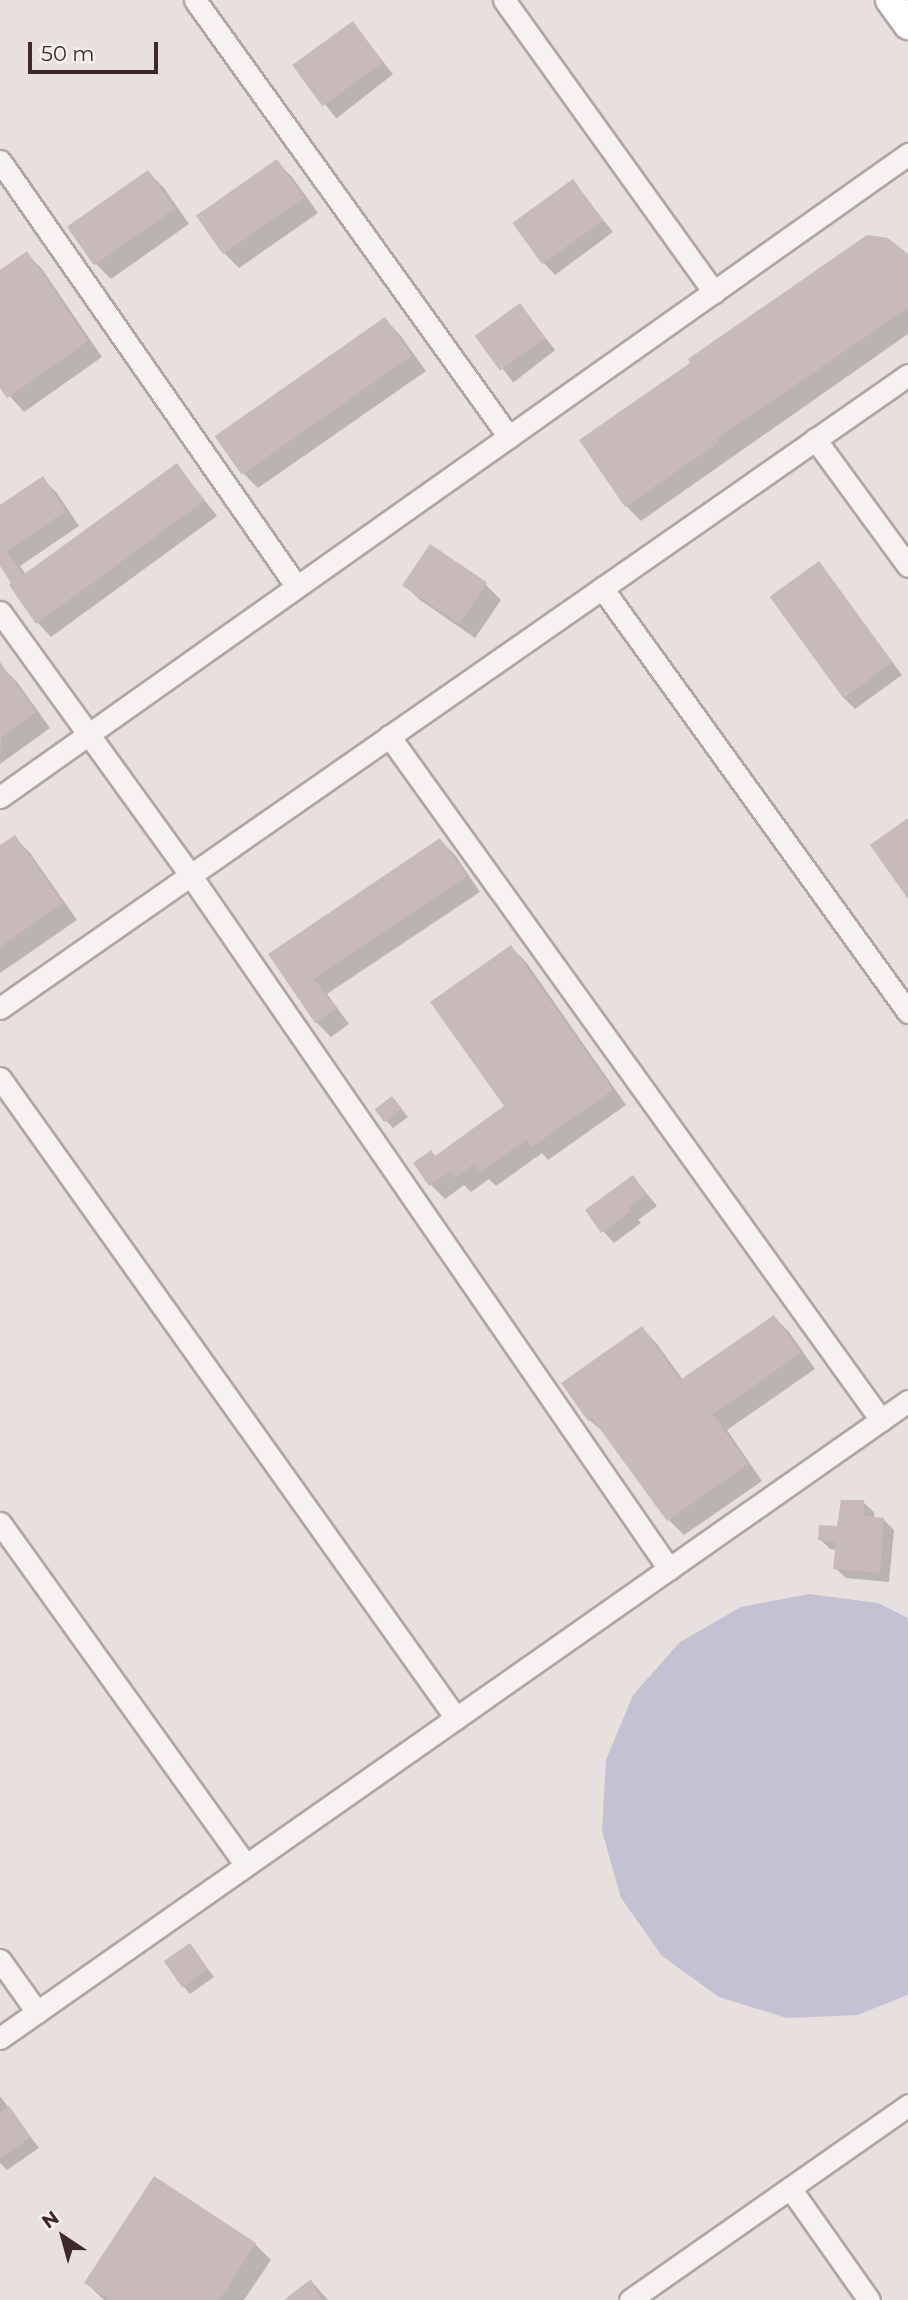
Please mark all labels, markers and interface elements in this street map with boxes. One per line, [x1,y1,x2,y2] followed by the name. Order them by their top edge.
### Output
[32,28,161,72] scale bar
[41,41,95,66] text: 50 m
[28,2202,98,2272] north arrow
[37,2206,63,2233] text: N

